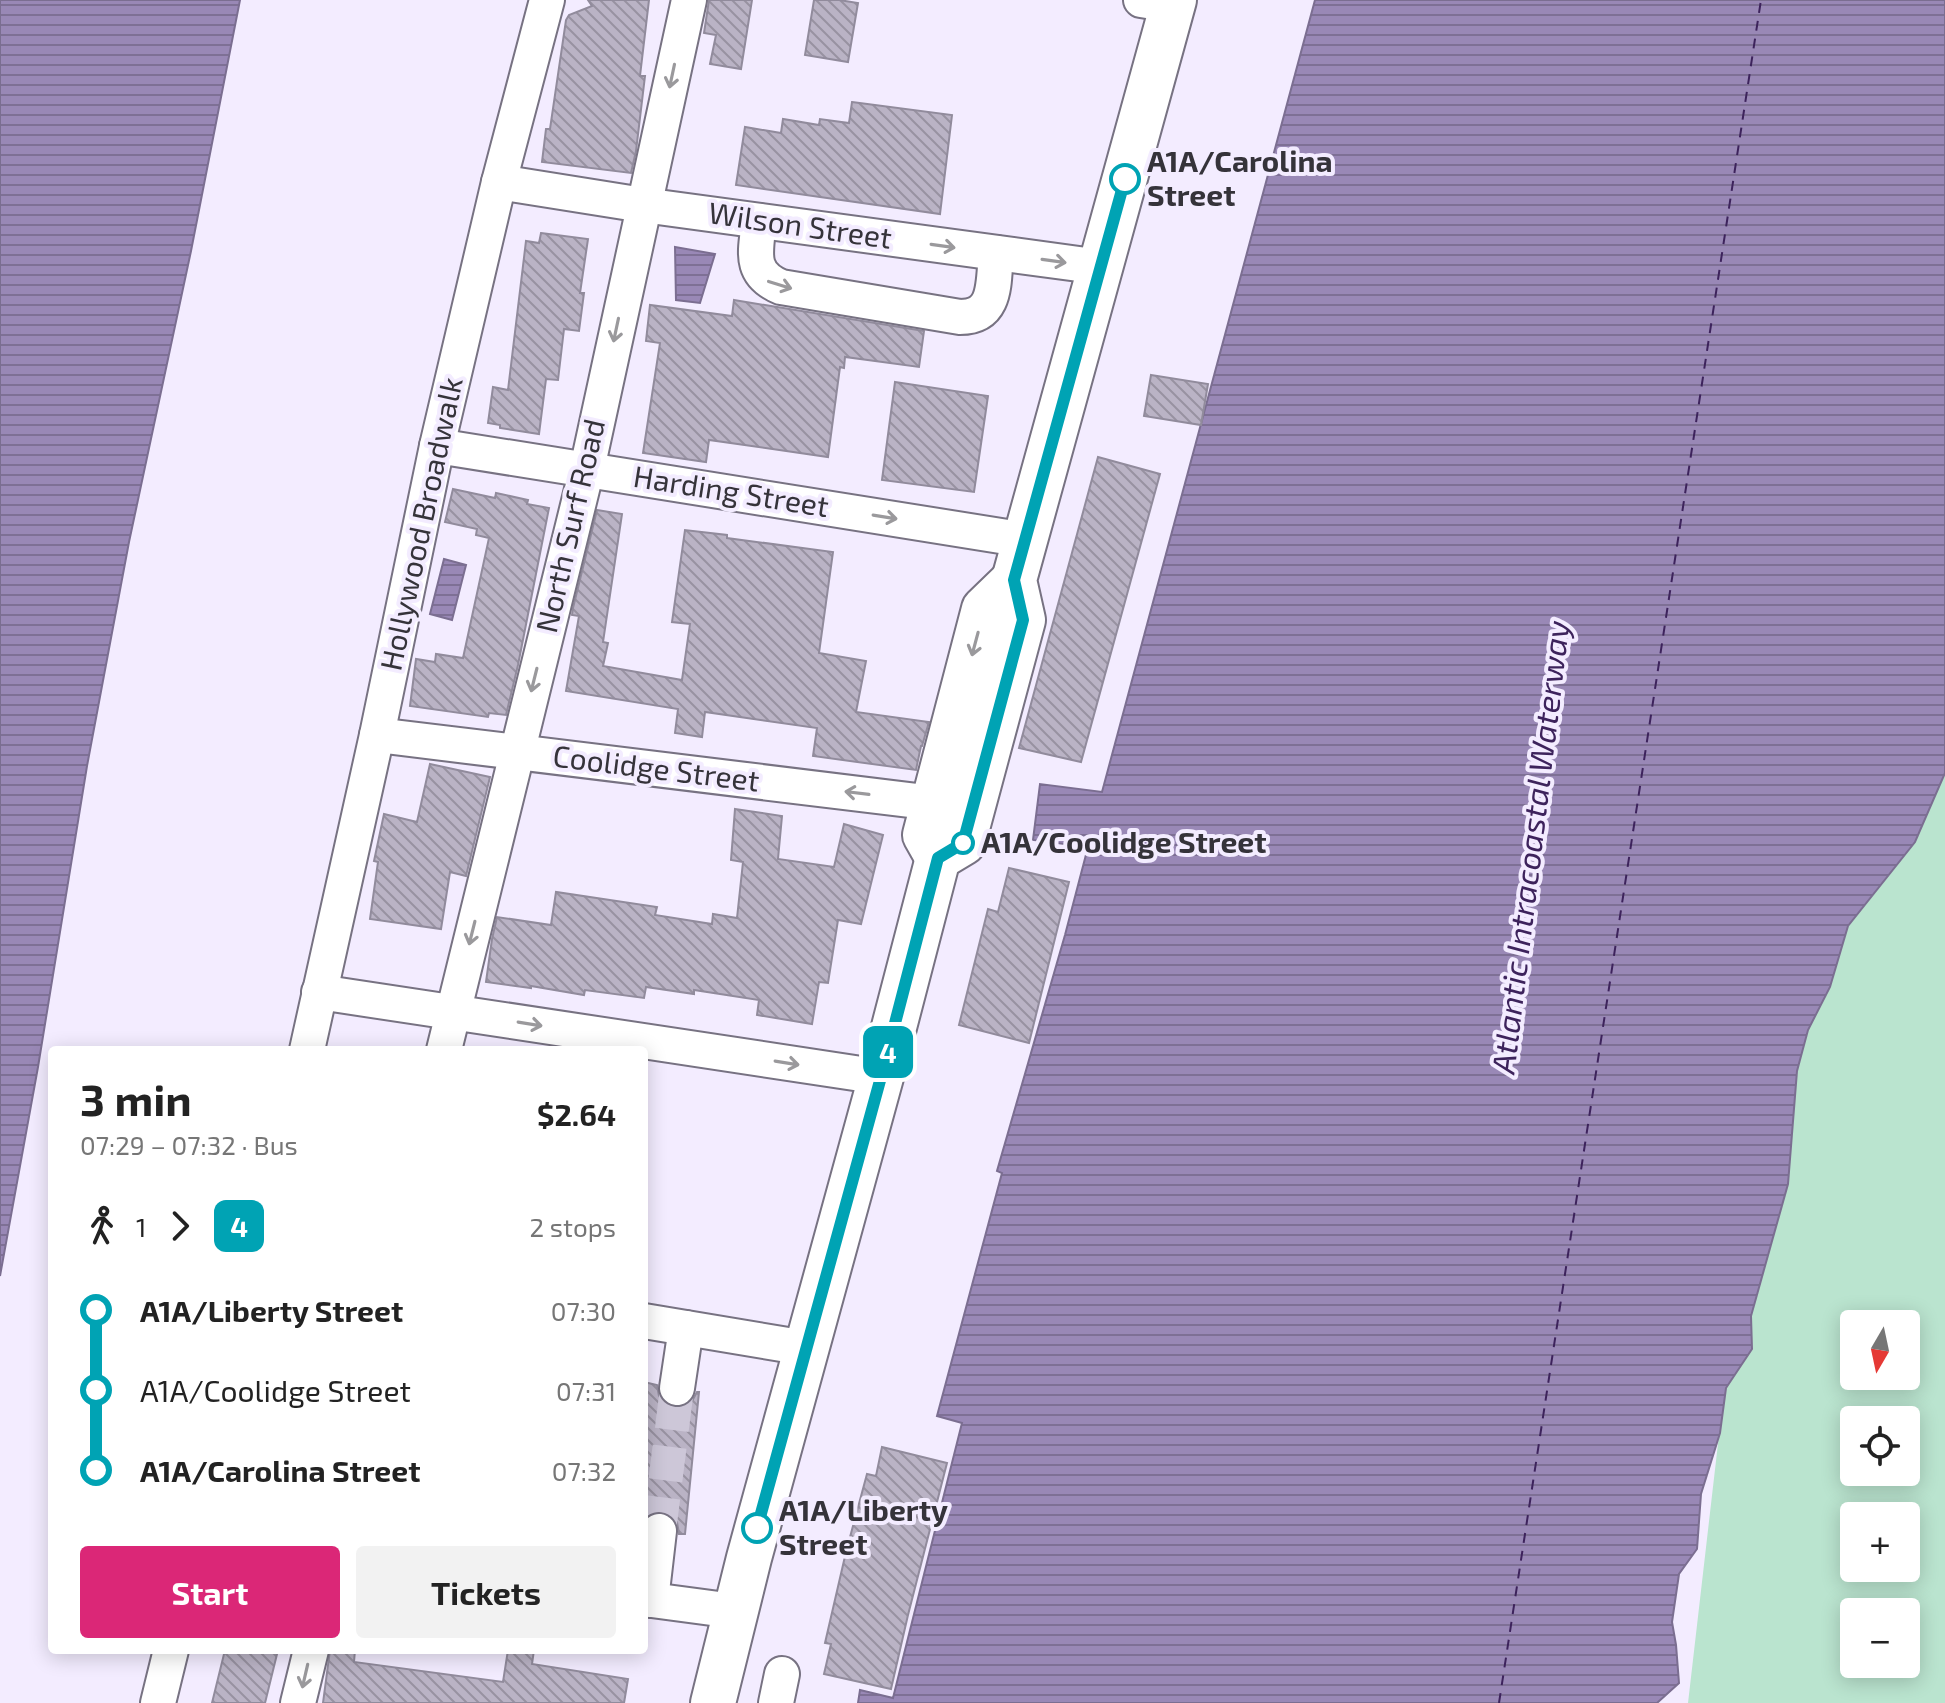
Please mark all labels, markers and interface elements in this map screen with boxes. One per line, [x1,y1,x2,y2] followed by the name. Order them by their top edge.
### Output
[664,63,679,88] one-way arrow
[1147,142,1333,212] place label: A1A/Carolina Street
[1110,164,1140,194] marker: A1A/Carolina Street
[706,193,894,255] street label: Wilson Street
[929,238,956,253] one-way arrow
[1041,253,1067,268] one-way arrow
[767,278,793,293] one-way arrow
[608,317,623,342] one-way arrow
[371,374,469,674] street label: Hollywood Broadwalk
[527,415,611,636] street label: North Surf Road
[631,457,831,523] street label: Harding Street
[871,510,897,525] one-way arrow
[1482,618,1577,1077] water label: Atlantic Intracoastal Waterway
[967,631,982,657] one-way arrow
[526,667,541,693] one-way arrow
[551,737,761,798] street label: Coolidge Street
[844,786,871,801] one-way arrow
[981,823,1267,859] place label: A1A/Coolidge Street
[952,832,974,854] marker: A1A/Coolidge Street
[464,919,479,945] one-way arrow
[516,1017,542,1032] one-way arrow
[862,1026,914,1078] line badge: 4
[879,1035,897,1069] text: 4
[773,1056,799,1071] one-way arrow
[80,1072,192,1125] text: 3 min
[537,1096,616,1132] text: $2.64
[80,1129,298,1160] text: 07:29 – 07:32 · Bus
[80,1204,124,1248] icon: walk
[158,1204,202,1248] icon: forward
[230,1209,248,1243] text: 4
[136,1211,146,1242] text: 1
[529,1211,616,1242] text: 2 stops
[140,1292,403,1328] text: A1A/Liberty Street
[551,1295,616,1326] text: 07:30
[1840,1310,1920,1390] north arrow
[1840,1310,1920,1678] map controls
[140,1372,411,1408] text: A1A/Coolidge Street
[556,1375,616,1406] text: 07:31
[1840,1406,1920,1486] button: locate
[140,1452,421,1488] text: A1A/Carolina Street
[552,1455,616,1486] text: 07:32
[779,1491,948,1561] place label: A1A/Liberty Street
[1840,1502,1920,1582] button: +
[742,1513,772,1543] marker: A1A/Liberty Street
[80,1546,340,1638] button: Start
[356,1546,616,1638] button: Tickets
[1840,1598,1920,1678] button: −
[296,1663,311,1689] one-way arrow

